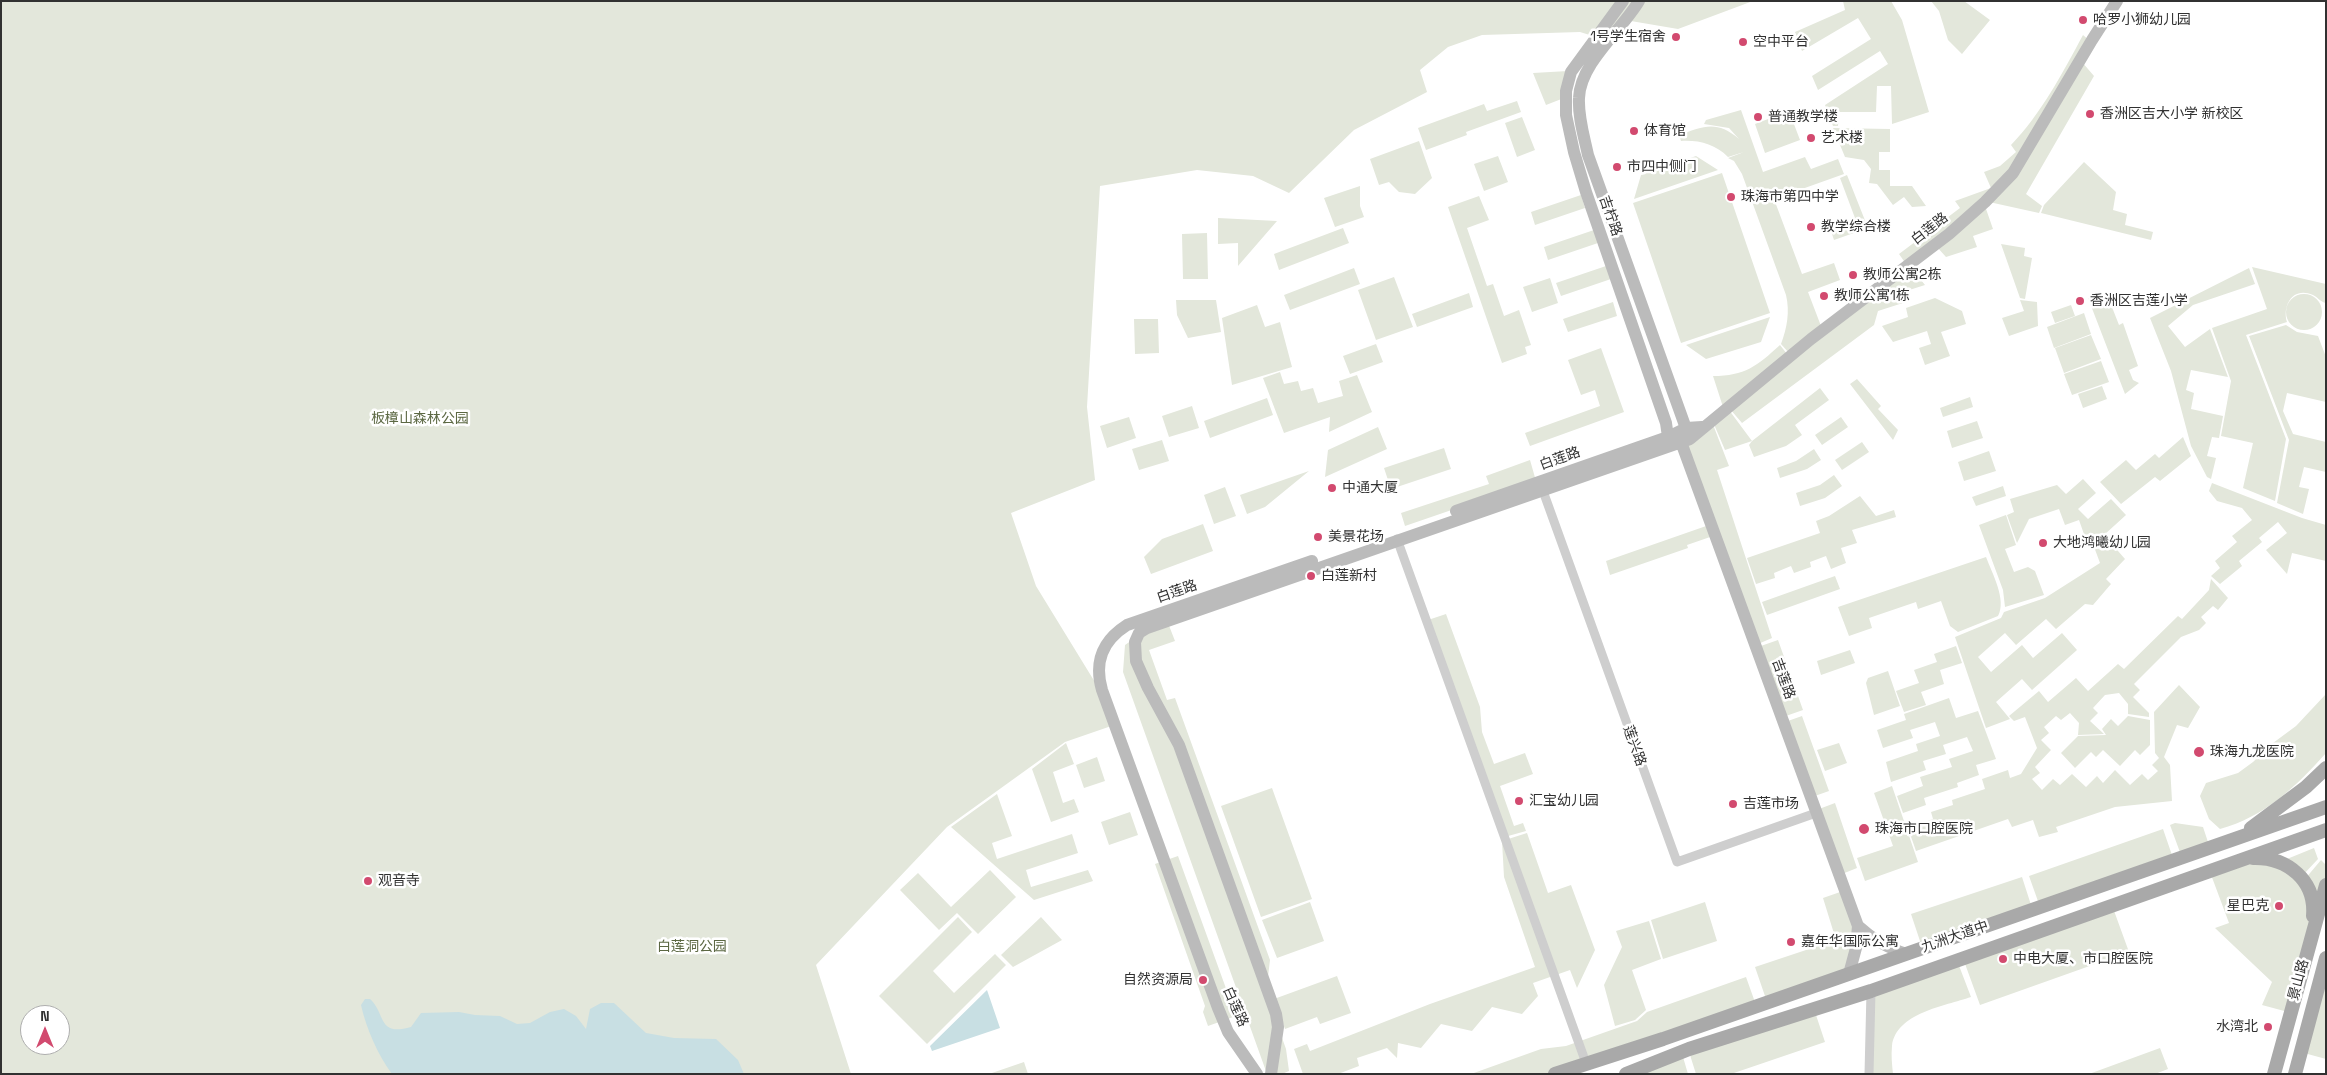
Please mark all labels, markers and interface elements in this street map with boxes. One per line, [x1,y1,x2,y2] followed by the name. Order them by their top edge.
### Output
[2093,12,2191,28] place label: 哈罗小狮幼儿园
[2077,14,2089,26] marker: 哈罗小狮幼儿园
[1590,29,1666,45] place label: 1号学生宿舍
[1670,31,1682,43] marker: 1号学生宿舍
[1753,34,1809,50] place label: 空中平台
[1737,36,1749,48] marker: 空中平台
[2100,106,2244,122] place label: 香洲区吉大小学 新校区
[2084,108,2096,120] marker: 香洲区吉大小学 新校区
[1768,109,1838,125] place label: 普通教学楼
[1752,111,1764,123] marker: 普通教学楼
[1644,123,1686,139] place label: 体育馆
[1628,125,1640,137] marker: 体育馆
[1821,130,1863,146] place label: 艺术楼
[1805,132,1817,144] marker: 艺术楼
[1627,159,1697,175] place label: 市四中侧门
[1611,161,1623,173] marker: 市四中侧门
[1741,189,1839,205] place label: 珠海市第四中学
[1725,191,1737,203] marker: 珠海市第四中学
[1595,193,1625,239] street label: 吉柠路
[1908,209,1952,249] street label: 白莲路
[1821,219,1891,235] place label: 教学综合楼
[1805,221,1817,233] marker: 教学综合楼
[1863,267,1941,283] place label: 教师公寓2栋
[1847,269,1859,281] marker: 教师公寓2栋
[1834,288,1910,304] place label: 教师公寓1栋
[1818,290,1830,302] marker: 教师公寓1栋
[2090,293,2188,309] place label: 香洲区吉莲小学
[2074,295,2086,307] marker: 香洲区吉莲小学
[371,411,469,427] park label: 板樟山森林公园
[1537,444,1583,474] street label: 白莲路
[1342,480,1398,496] place label: 中通大厦
[1326,482,1338,494] marker: 中通大厦
[1328,529,1384,545] place label: 美景花场
[1312,531,1324,543] marker: 美景花场
[2053,535,2151,551] place label: 大地鸿曦幼儿园
[2037,537,2049,549] marker: 大地鸿曦幼儿园
[1321,568,1377,584] place label: 白莲新村
[1305,570,1317,582] marker: 白莲新村
[1154,577,1200,607] street label: 白莲路
[1768,656,1798,702] street label: 吉莲路
[1619,723,1649,769] street label: 莲兴路
[2210,744,2294,760] place label: 珠海九龙医院
[2192,745,2206,759] marker: 珠海九龙医院
[1529,793,1599,809] place label: 汇宝幼儿园
[1513,795,1525,807] marker: 汇宝幼儿园
[1743,796,1799,812] place label: 吉莲市场
[1727,798,1739,810] marker: 吉莲市场
[1875,821,1973,837] place label: 珠海市口腔医院
[1857,822,1871,836] marker: 珠海市口腔医院
[378,873,420,889] place label: 观音寺
[362,875,374,887] marker: 观音寺
[2227,898,2269,914] place label: 星巴克
[2273,900,2285,912] marker: 星巴克
[1919,918,1991,956] street label: 九洲大道中
[1801,934,1899,950] place label: 嘉年华国际公寓
[1785,936,1797,948] marker: 嘉年华国际公寓
[657,939,727,955] park label: 白莲洞公园
[2013,951,2153,967] place label: 中电大厦、市口腔医院
[1997,953,2009,965] marker: 中电大厦、市口腔医院
[2285,958,2313,1002] street label: 景山路
[1123,972,1193,988] place label: 自然资源局
[1197,974,1209,986] marker: 自然资源局
[1219,984,1251,1030] street label: 白莲路
[20,1005,70,1055] north arrow
[40,1007,50,1025] text: N
[2216,1019,2258,1035] place label: 水湾北
[2262,1021,2274,1033] marker: 水湾北

